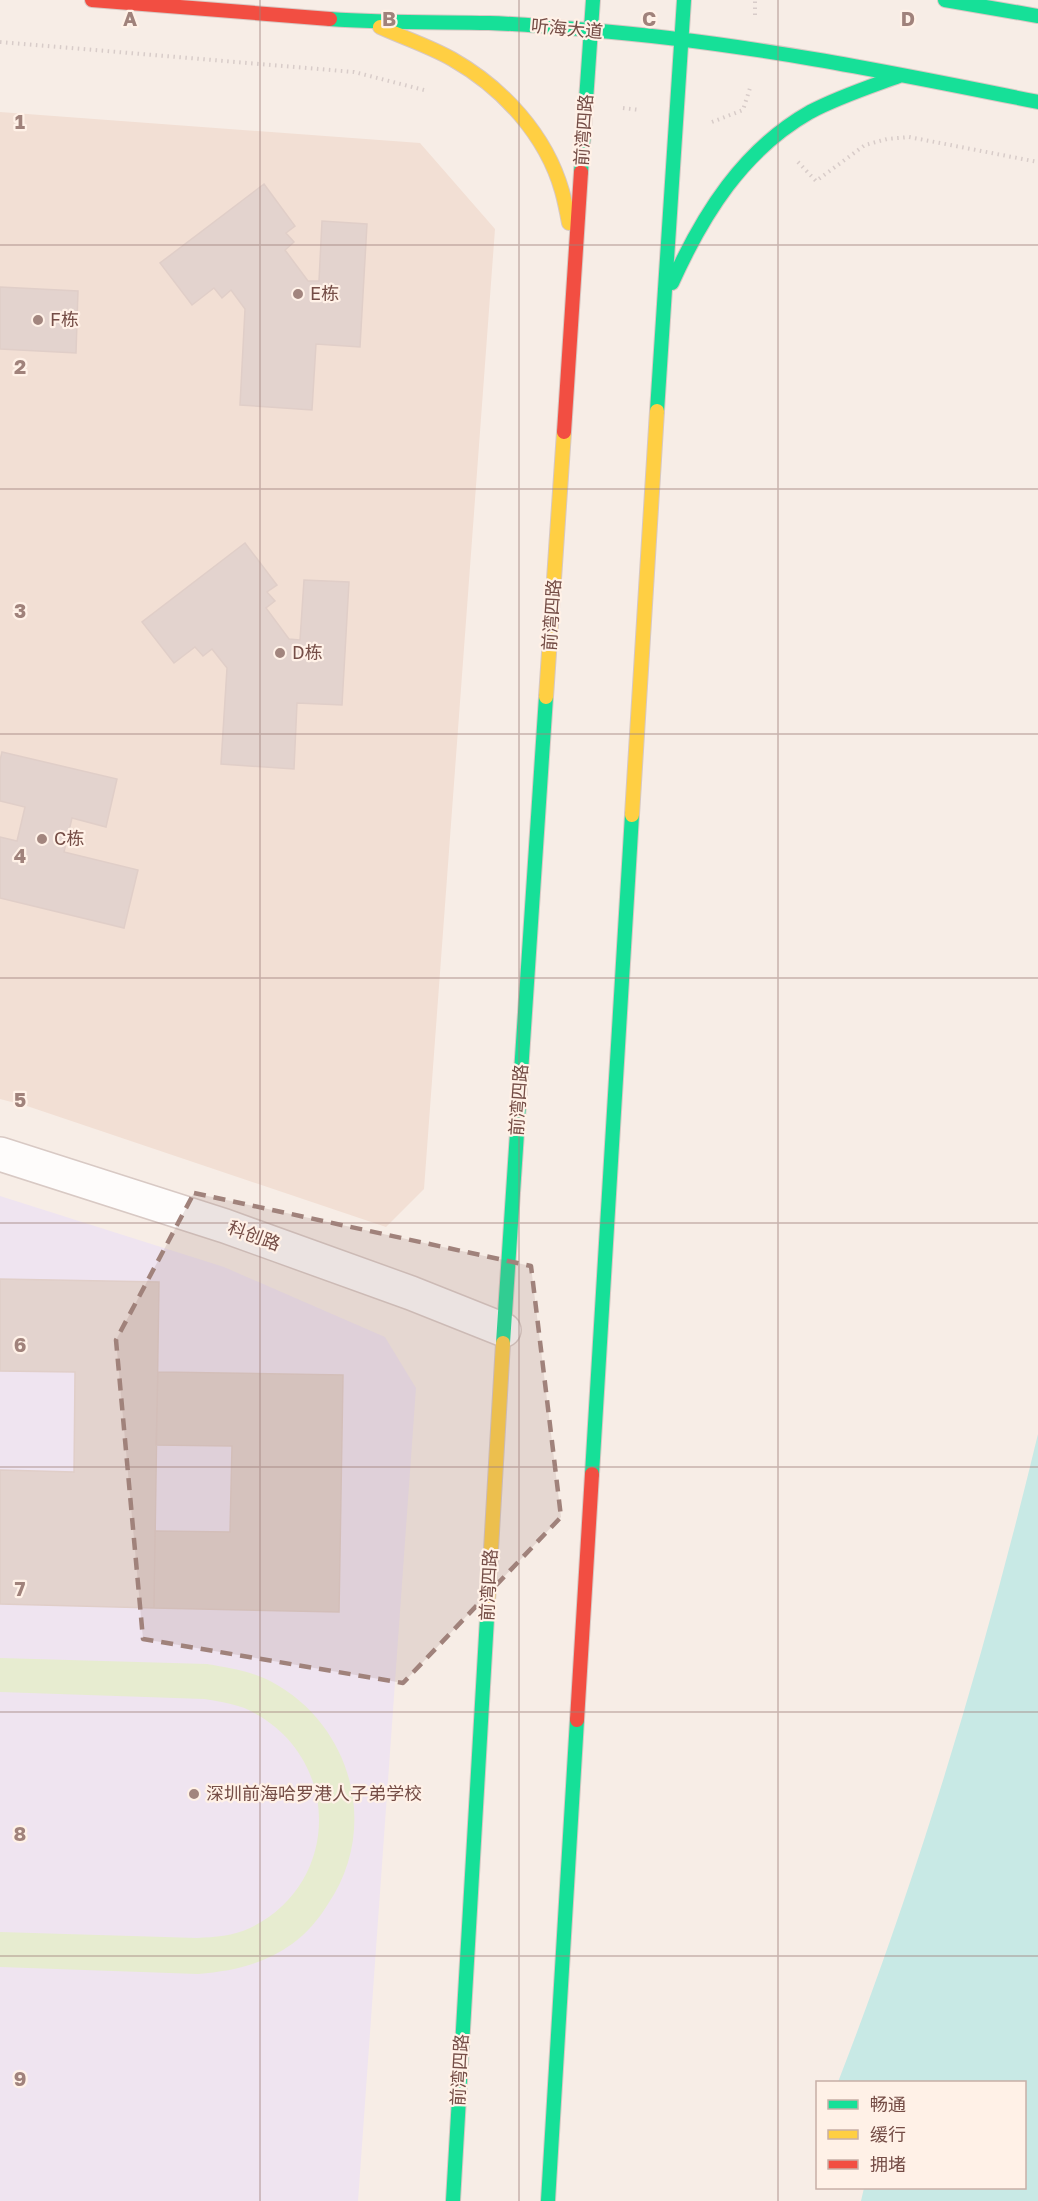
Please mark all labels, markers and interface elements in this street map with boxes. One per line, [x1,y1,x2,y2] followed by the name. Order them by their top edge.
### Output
[123,6,137,30] text: A
[382,6,396,30] text: B
[642,6,656,30] text: C
[901,6,915,30] text: D
[530,14,604,42] street label: 听海大道
[570,93,596,167] street label: 前湾四路
[15,109,25,133] text: 1
[310,282,339,304] place label: E栋
[291,287,305,301] marker: E栋
[50,308,79,330] place label: F栋
[31,313,45,327] marker: F栋
[14,354,26,378] text: 2
[538,578,564,652] street label: 前湾四路
[14,598,26,622] text: 3
[292,641,323,663] place label: D栋
[273,646,287,660] marker: D栋
[54,827,84,849] place label: C栋
[35,832,49,846] marker: C栋
[14,843,26,867] text: 4
[505,1063,531,1137] street label: 前湾四路
[14,1087,26,1111] text: 5
[225,1215,283,1255] street label: 科创路
[14,1332,26,1356] text: 6
[475,1548,501,1621] street label: 前湾四路
[15,1576,26,1600] text: 7
[206,1782,422,1804] place label: 深圳前海哈罗港人子弟学校
[187,1787,201,1801] marker: 深圳前海哈罗港人子弟学校
[14,1821,26,1845] text: 8
[446,2033,472,2106] street label: 前湾四路
[14,2066,26,2090] text: 9
[816,2081,1026,2189] legend
[870,2093,906,2115] text: 畅通
[870,2123,906,2145] text: 缓行
[870,2153,906,2175] text: 拥堵

